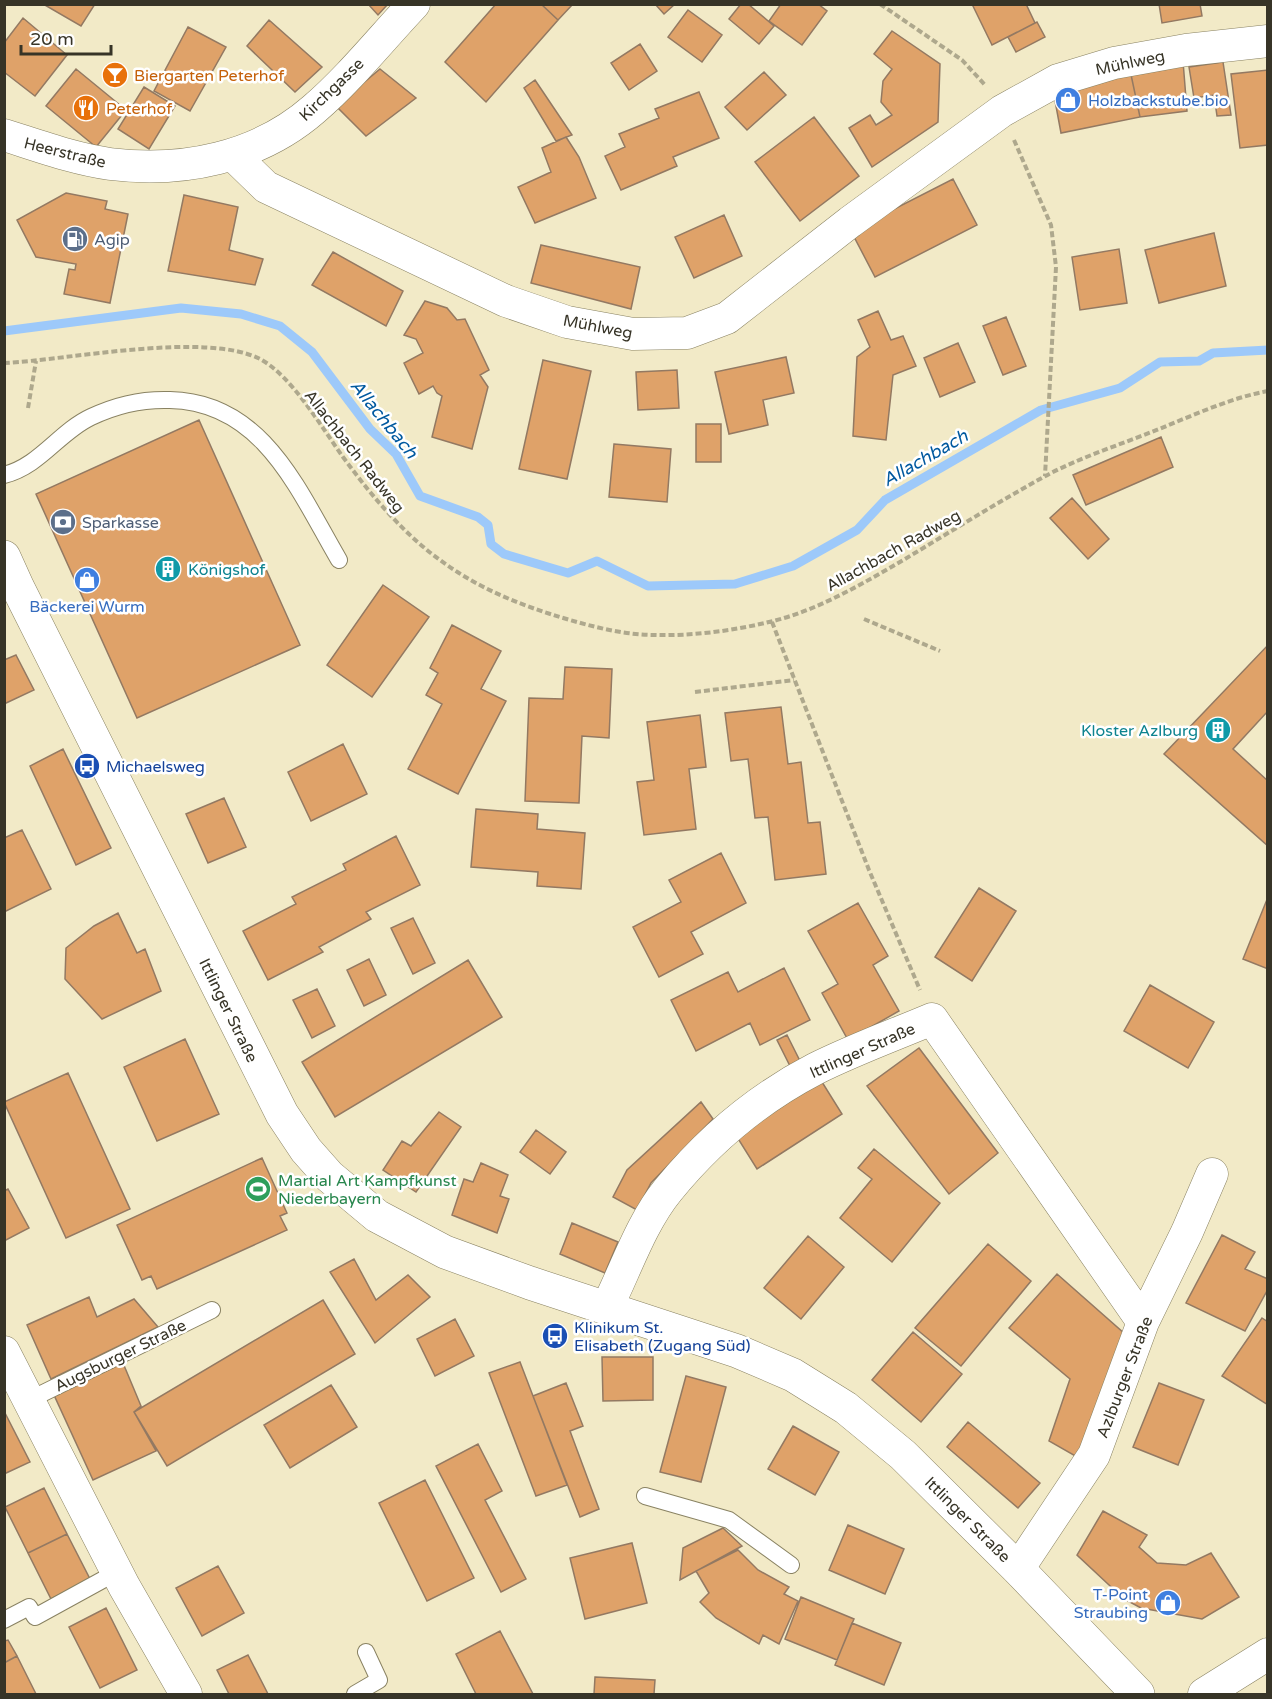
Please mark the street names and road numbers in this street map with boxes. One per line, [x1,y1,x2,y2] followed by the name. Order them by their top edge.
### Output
[1094,46,1167,80] street label: Mühlweg
[295,54,368,126] street label: Kirchgasse
[22,133,108,173] street label: Heerstraße
[561,310,634,344] street label: Mühlweg
[300,386,409,517] street label: Allachbach Radweg
[823,506,964,596] street label: Allachbach Radweg
[194,955,262,1066] street label: Ittlinger Straße
[807,1019,918,1083] street label: Ittlinger Straße
[1093,1314,1157,1441] street label: Azlburger Straße
[51,1315,190,1396] street label: Augsburger Straße
[920,1473,1014,1567] street label: Ittlinger Straße

